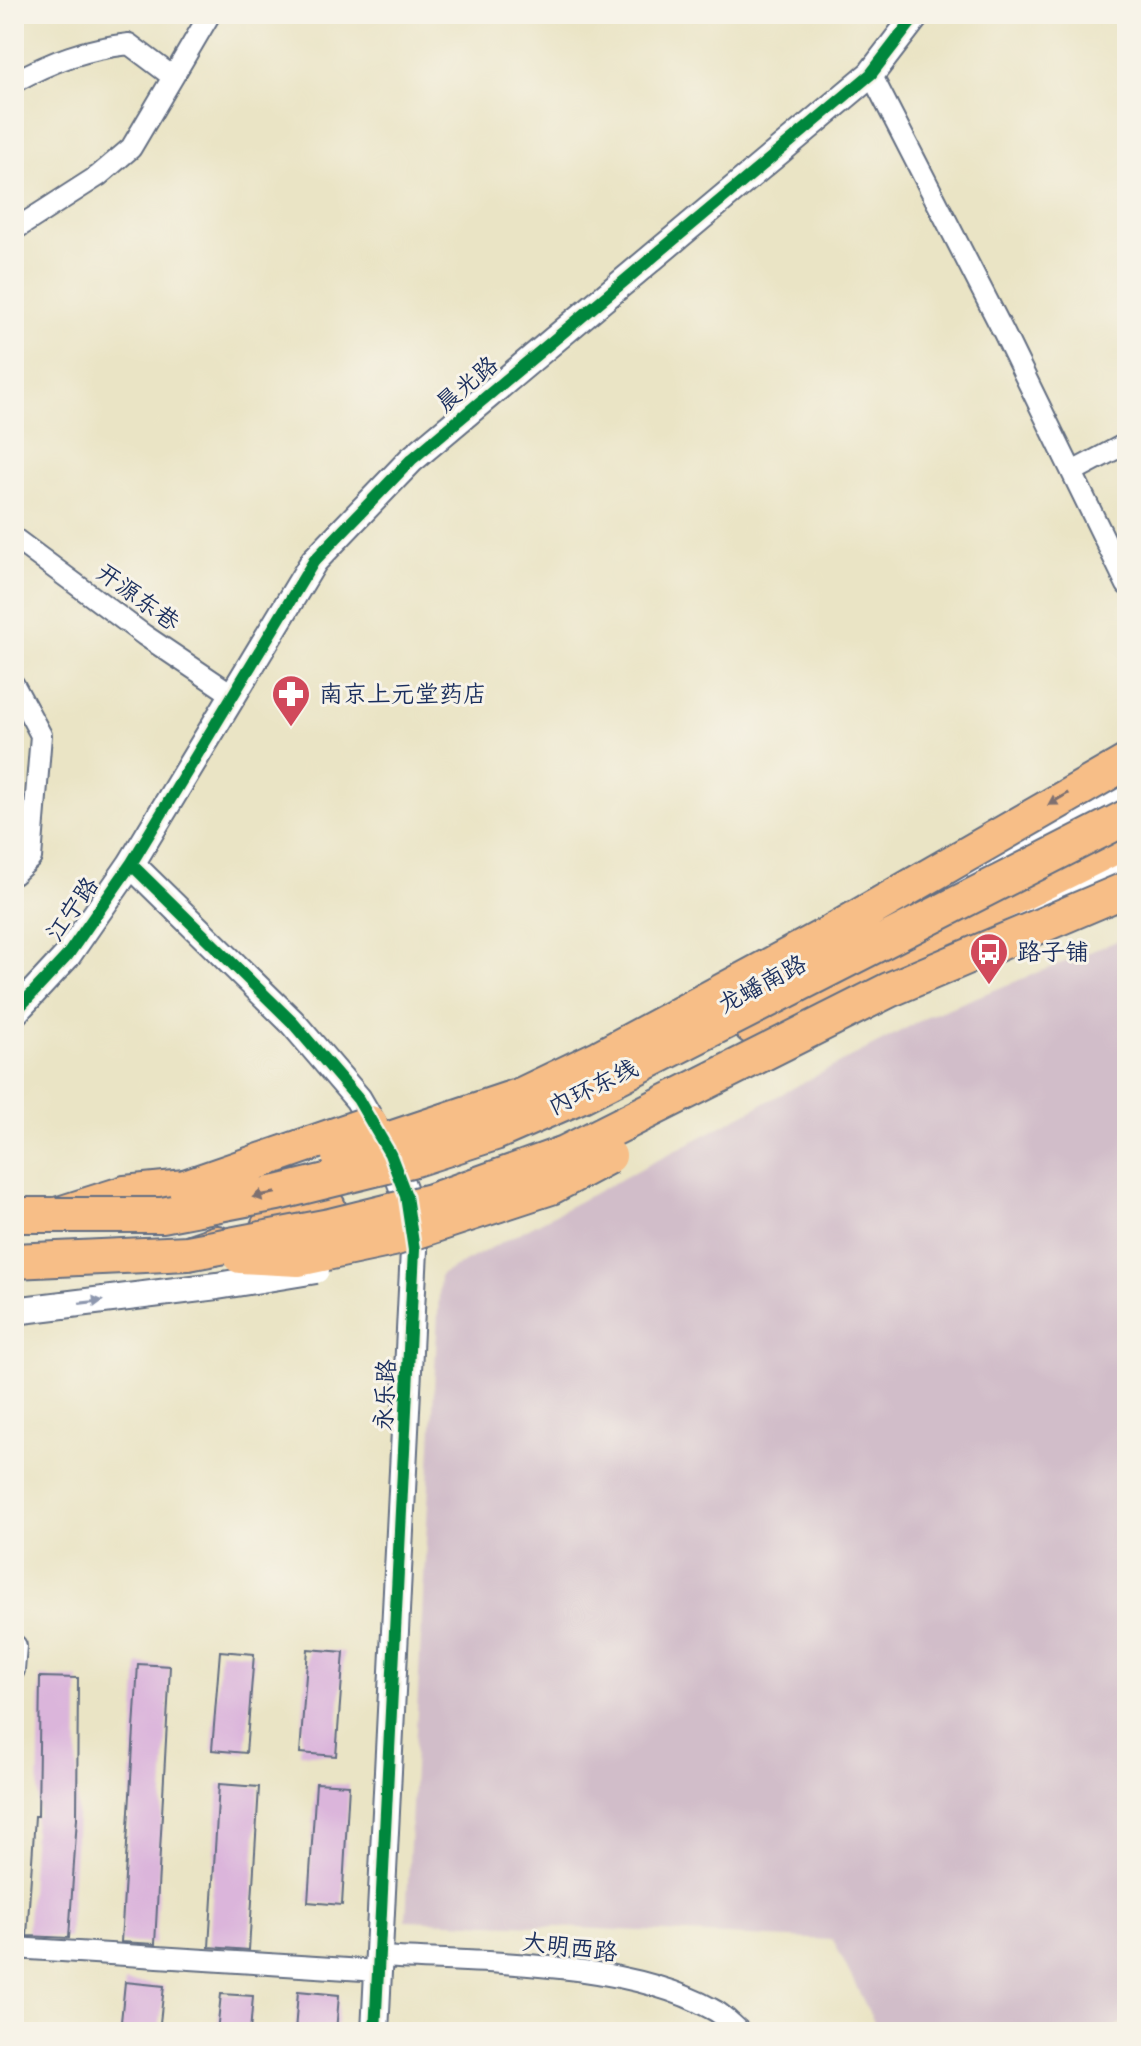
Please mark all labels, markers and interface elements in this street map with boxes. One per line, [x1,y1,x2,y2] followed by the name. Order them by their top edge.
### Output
[427,346,505,419] street label: 晨光路
[90,553,189,638] street label: 开源东巷
[270,673,312,728] pharmacy icon: 南京上元堂药店
[319,674,487,710] place label: 南京上元堂药店
[1047,792,1069,806] one-way arrow
[35,868,106,948] street label: 江宁路
[968,931,1010,986] bus stop icon: 路子铺
[1017,932,1089,968] place label: 路子铺
[710,944,812,1021] street label: 龙蟠南路
[541,1048,643,1122] street label: 内环东线
[252,1189,277,1202] one-way arrow
[79,1295,104,1308] one-way arrow
[363,1358,403,1432] street label: 永乐路
[520,1921,620,1969] street label: 大明西路

